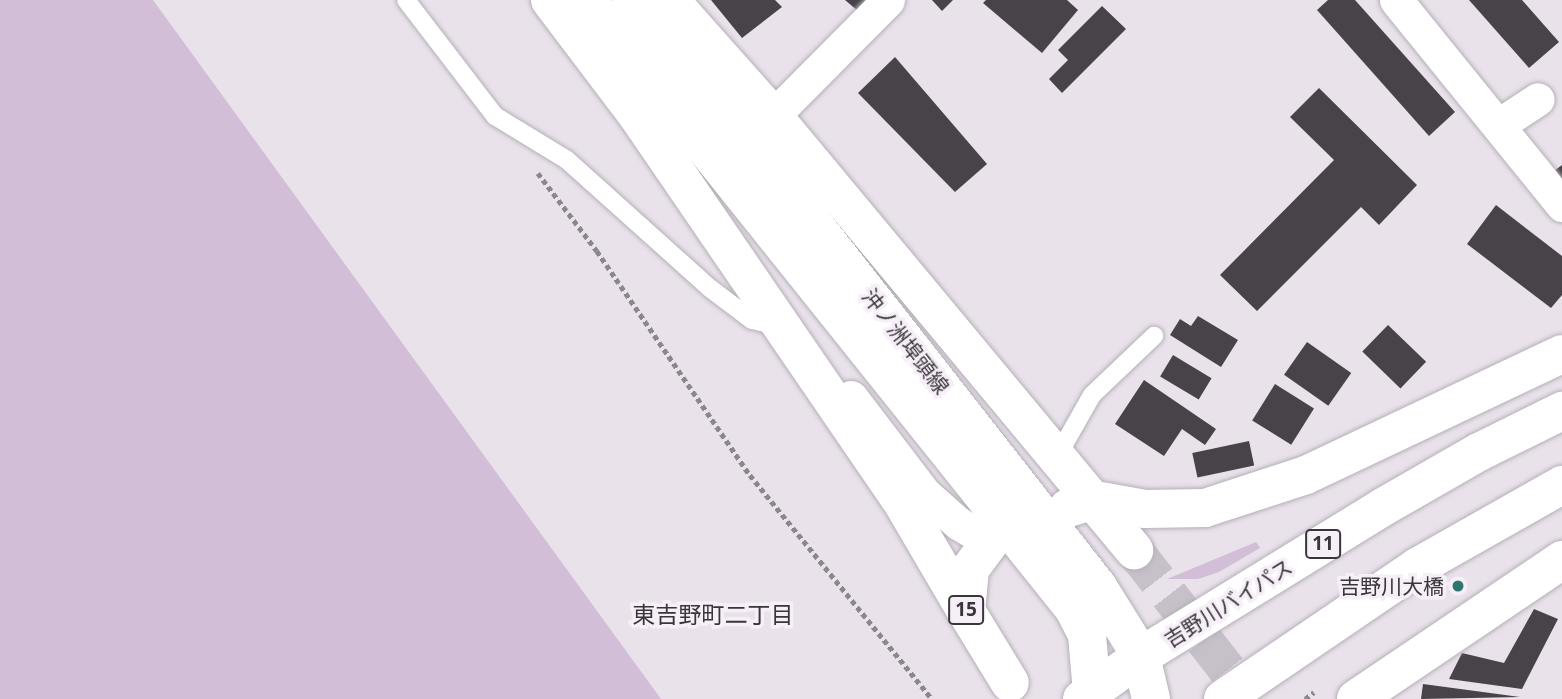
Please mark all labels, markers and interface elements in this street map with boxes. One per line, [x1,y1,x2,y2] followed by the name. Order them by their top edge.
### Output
[857,284,955,398] street label: 沖ノ洲埠頭線
[1304,528,1342,559] road number: 11
[1159,553,1297,653] street label: 吉野川バイパス
[1339,573,1444,599] place label: 吉野川大橋
[1450,578,1466,594] marker: 吉野川大橋
[947,594,985,625] road number: 15
[633,600,793,628] district label: 東吉野町二丁目

